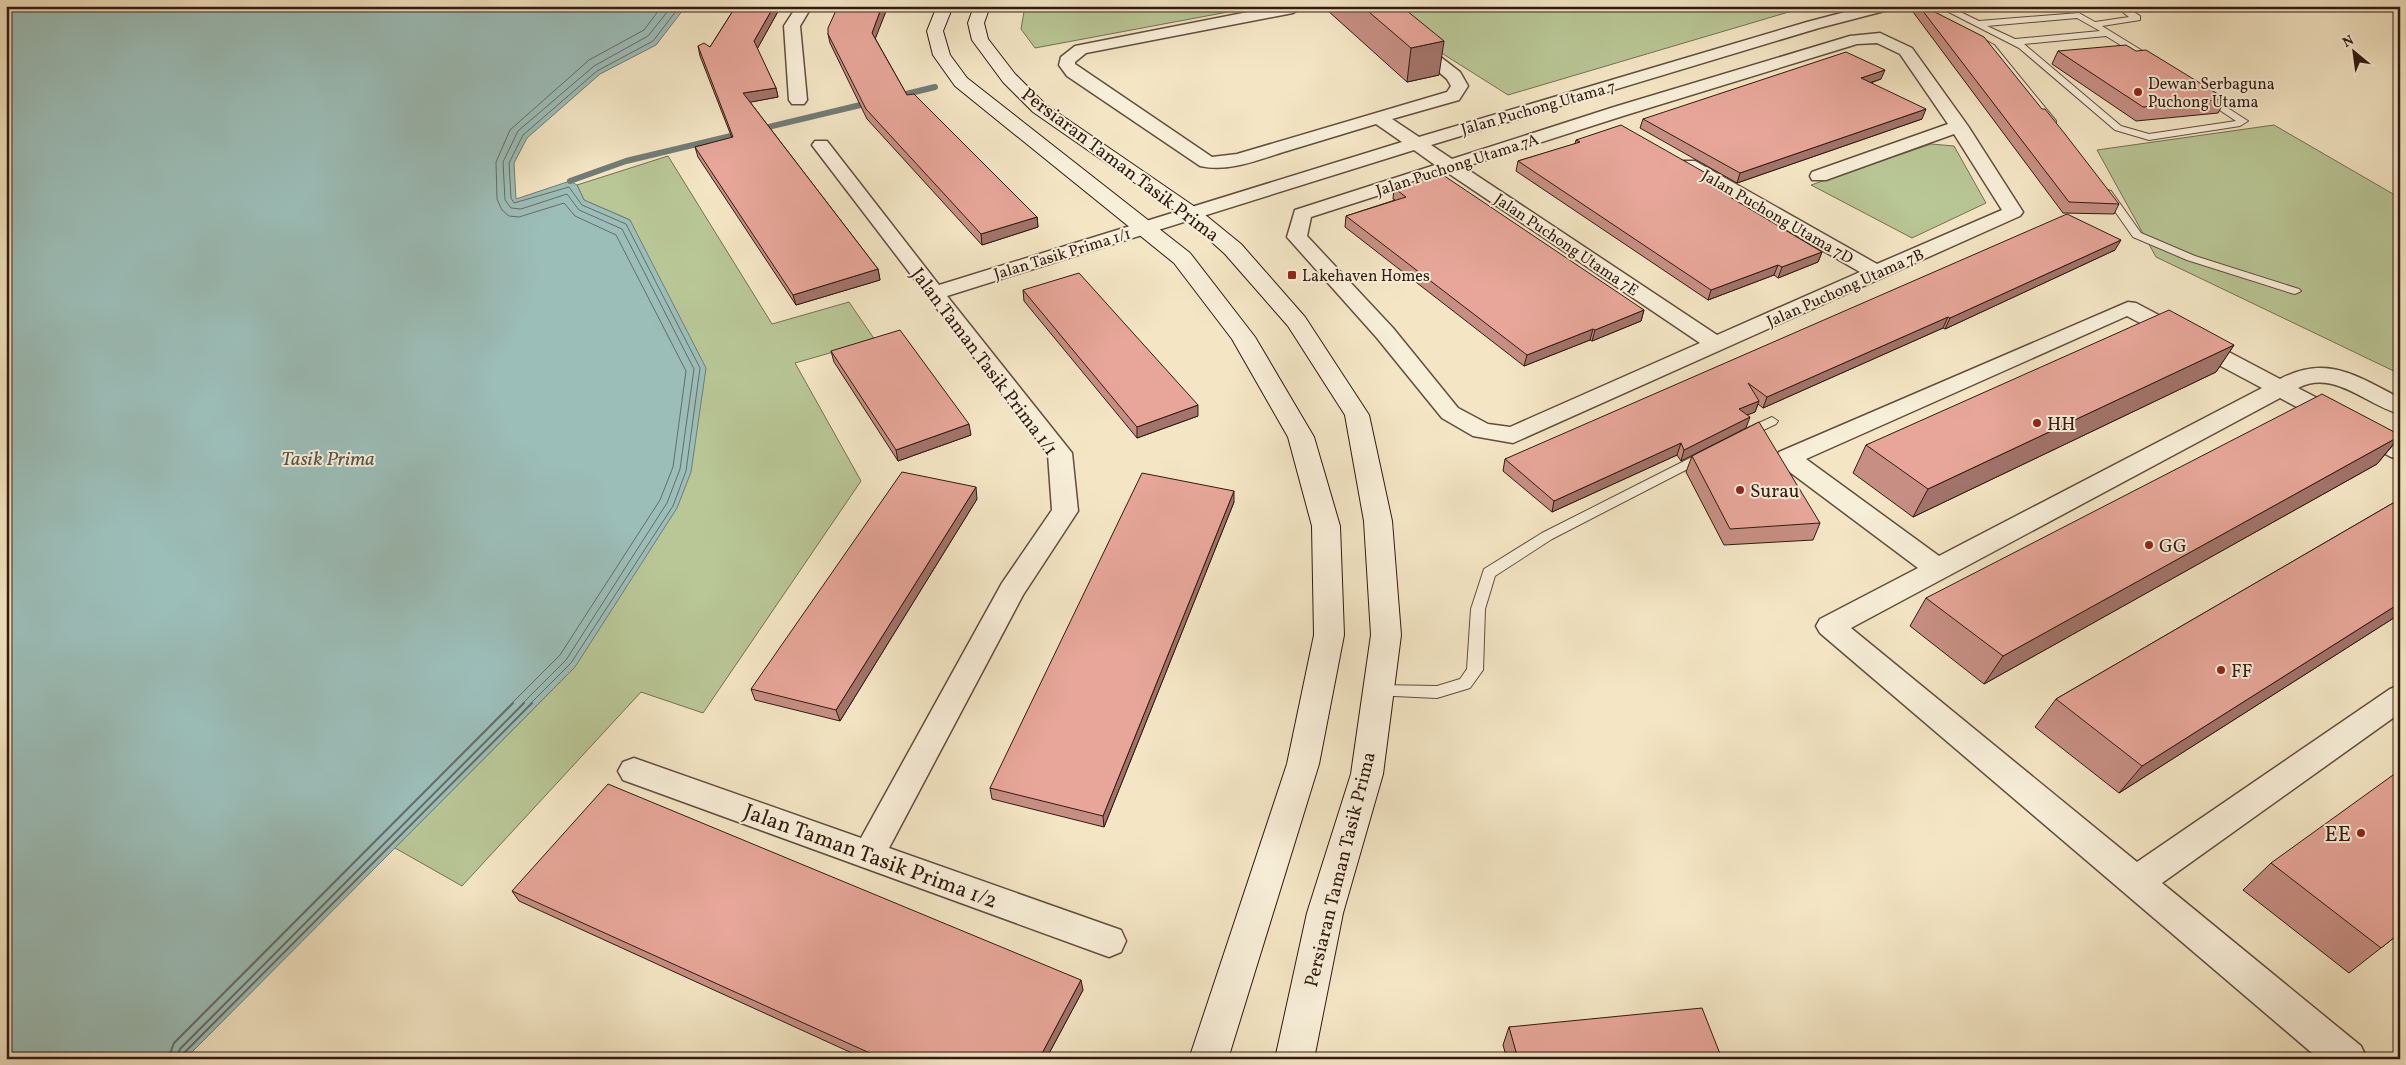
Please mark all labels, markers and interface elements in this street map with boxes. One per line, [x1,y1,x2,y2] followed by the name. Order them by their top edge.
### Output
[2328,28,2378,78] north arrow
[2339,31,2357,53] text: N
[2148,74,2275,114] place label: Dewan Serbaguna Puchong Utama
[1458,76,1619,142] street label: Jalan Puchong Utama 7
[1015,82,1224,249] street label: Persiaran Taman Tasik Prima
[2132,86,2144,98] marker: Dewan Serbaguna Puchong Utama
[1373,129,1542,203] street label: Jalan Puchong Utama 7A
[1697,165,1857,270] street label: Jalan Puchong Utama 7D
[1489,189,1642,302] street label: Jalan Puchong Utama 7E
[991,224,1134,286] street label: Jalan Tasik Prima 1/1
[1764,244,1928,333] street label: Jalan Puchong Utama 7B
[904,263,1063,462] street label: Jalan Taman Tasik Prima 1/1
[1302,266,1430,288] place label: Lakehaven Homes
[1286,269,1298,281] marker: Lakehaven Homes
[2047,412,2076,438] place label: HH
[2031,417,2043,429] marker: HH
[281,446,375,474] water label: Tasik Prima
[1750,479,1799,505] place label: Surau
[1734,484,1746,496] marker: Surau
[2159,534,2187,560] place label: GG
[2143,539,2155,551] marker: GG
[2231,659,2252,685] place label: FF
[2215,664,2227,676] marker: FF
[1299,749,1383,990] street label: Persiaran Taman Tasik Prima
[739,797,1001,918] street label: Jalan Taman Tasik Prima 1/2
[2325,820,2351,851] place label: EE
[2355,827,2367,839] marker: EE

